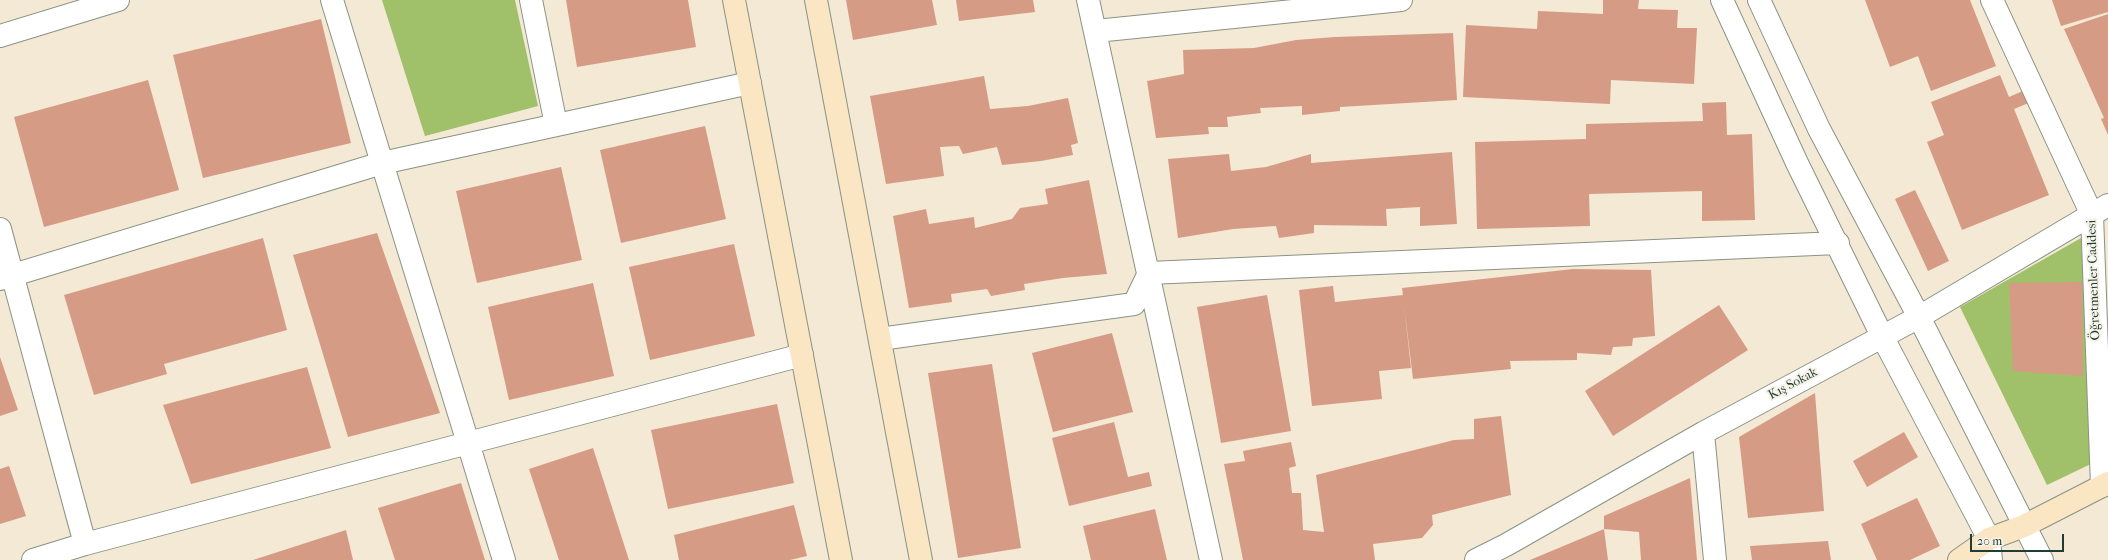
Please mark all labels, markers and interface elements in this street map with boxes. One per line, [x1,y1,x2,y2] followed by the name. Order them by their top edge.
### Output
[2084,219,2104,341] street label: Öğretmenler Caddesi
[1766,365,1820,403] street label: Kış Sokak
[1972,526,2066,552] scale bar
[1977,534,2002,548] text: 20 m

